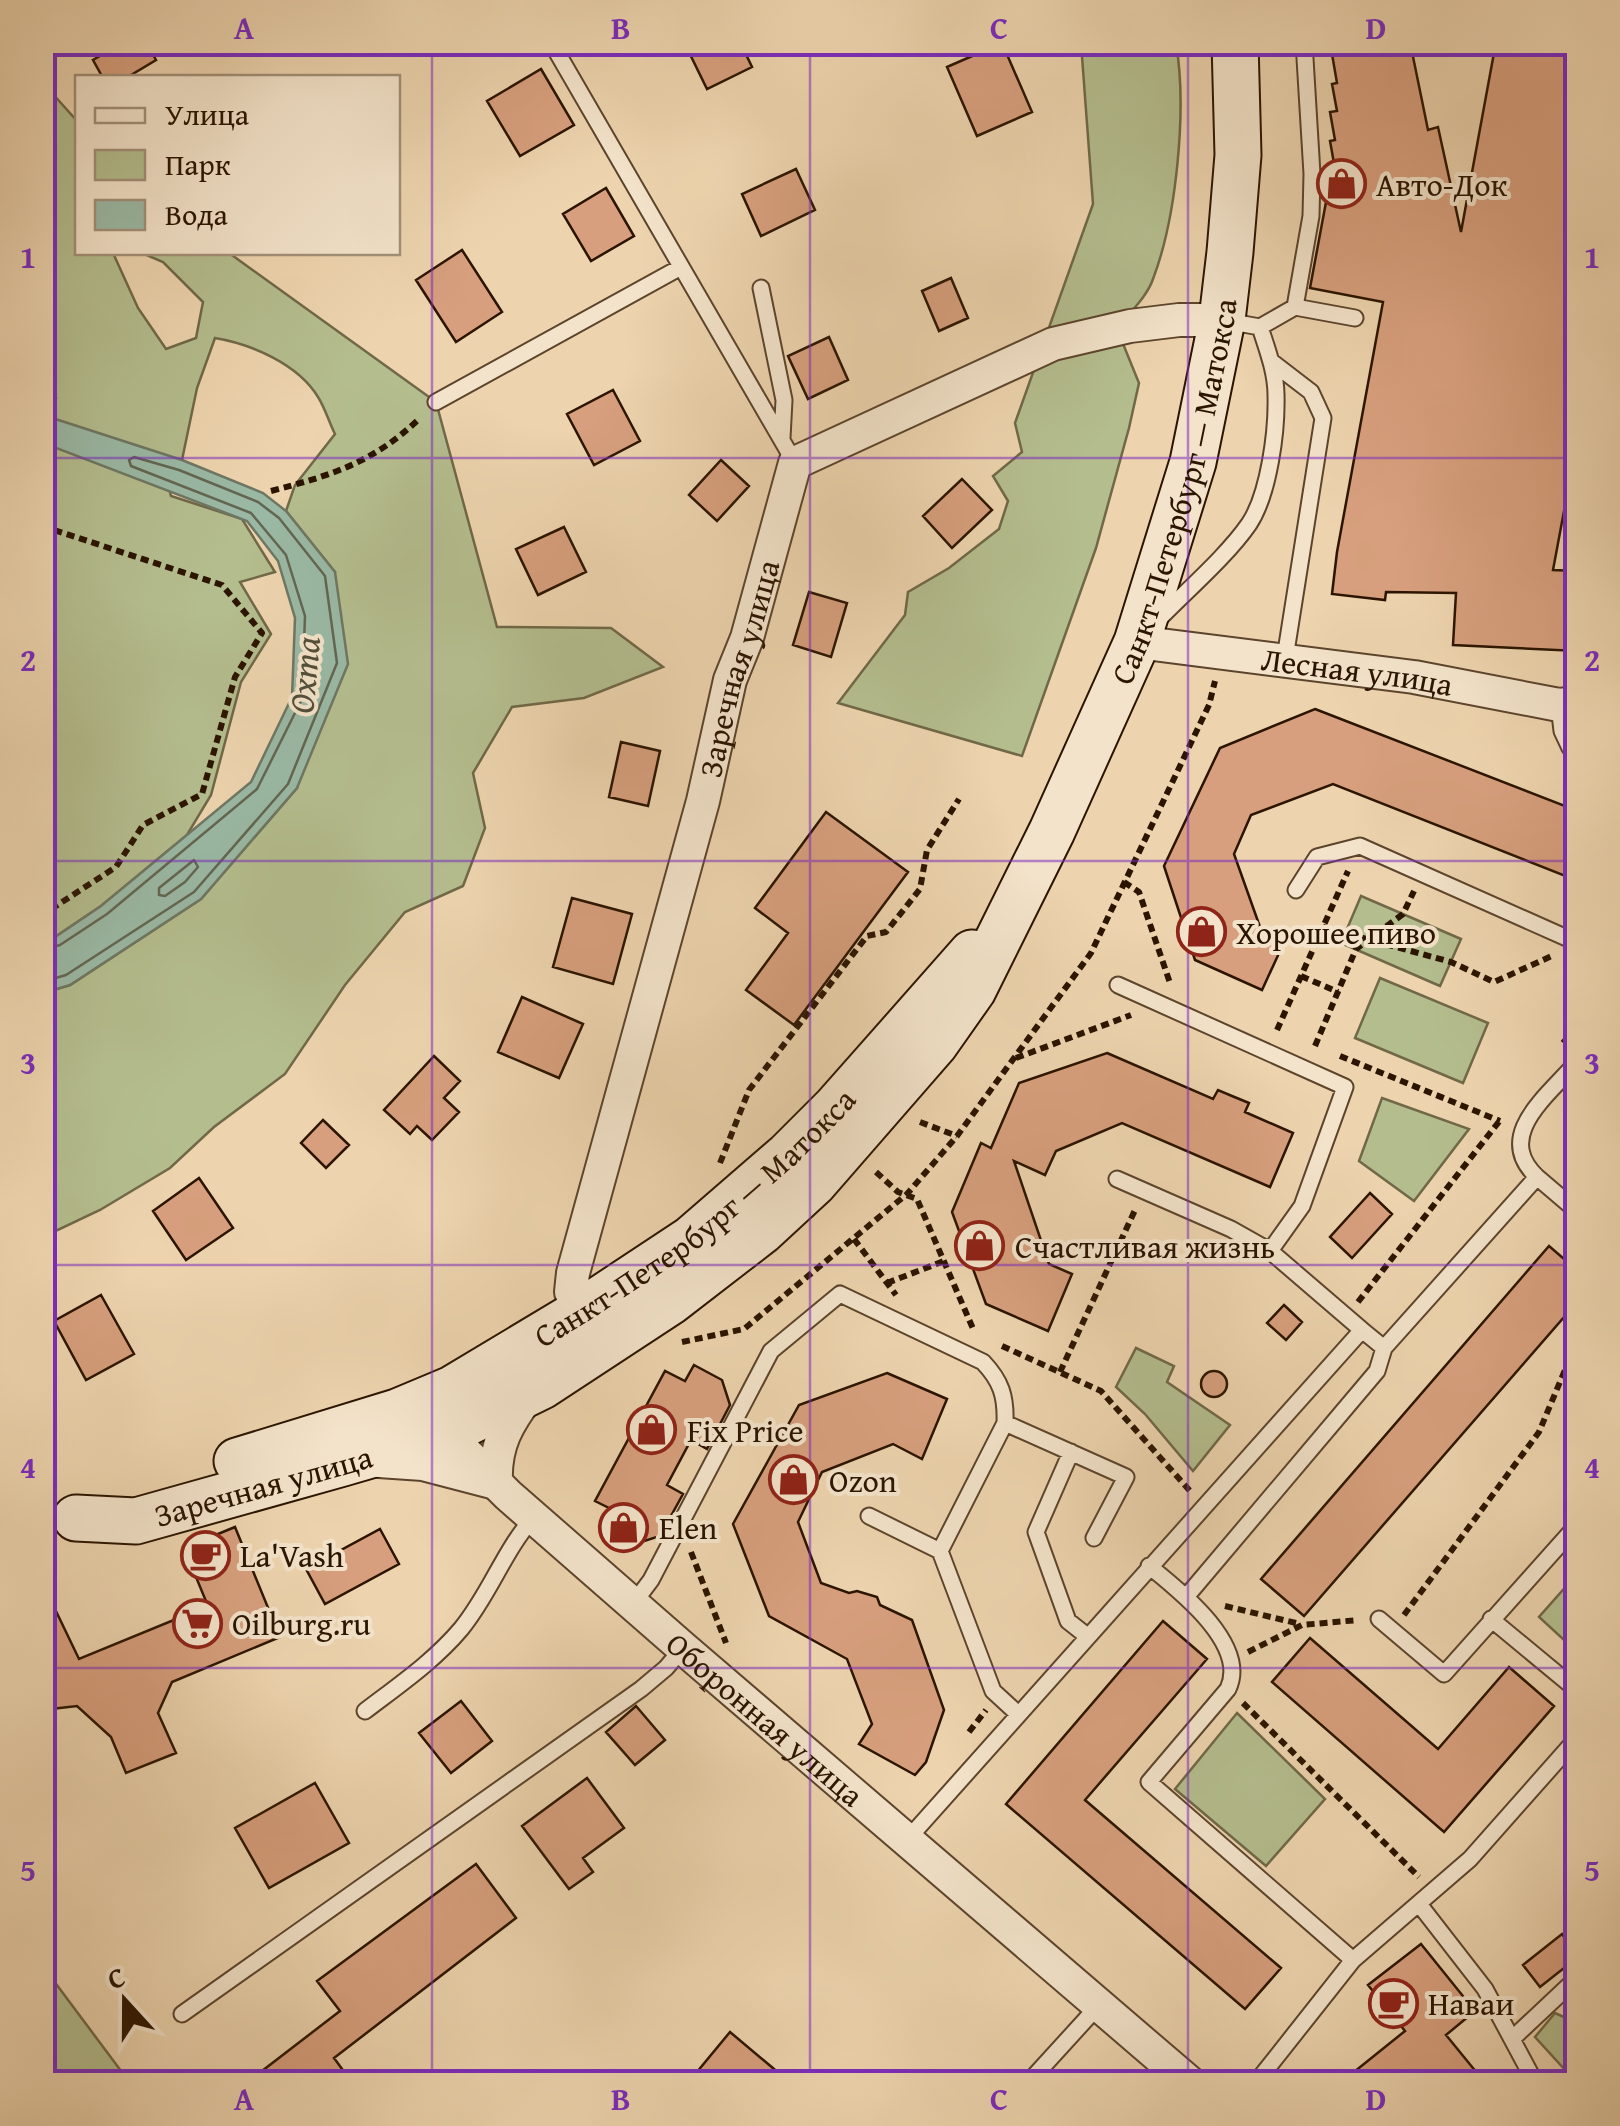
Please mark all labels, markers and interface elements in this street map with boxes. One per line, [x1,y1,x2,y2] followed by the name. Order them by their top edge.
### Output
[234,4,255,51] text: A
[611,4,631,51] text: B
[990,4,1008,51] text: C
[1366,4,1386,51] text: D
[75,75,400,255] legend
[165,92,250,136] text: Улица
[165,142,231,186] text: Парк
[1315,158,1367,210] shop icon: Авто-Док
[1376,161,1508,208] place label: Авто-Док
[165,192,229,236] text: Вода
[20,233,36,280] text: 1
[1584,233,1600,280] text: 1
[1098,295,1248,691] street label: Санкт-Петербург — Матокса
[686,554,791,782] street label: Заречная улица
[275,634,333,716] water label: Охта
[1259,634,1458,708] street label: Лесная улица
[20,636,36,683] text: 2
[1584,636,1600,683] text: 2
[1175,906,1227,958] shop icon: Хорошее пиво
[1236,909,1436,956] place label: Хорошее пиво
[20,1039,36,1086] text: 3
[1584,1039,1600,1086] text: 3
[525,1077,867,1358] street label: Санкт-Петербург — Матокса
[954,1220,1006,1272] shop icon: Счастливая жизнь
[1015,1223,1275,1270] place label: Счастливая жизнь
[626,1404,678,1456] shop icon: Fix Price
[687,1407,804,1454] place label: Fix Price
[149,1432,378,1538] street label: Заречная улица
[20,1443,36,1490] text: 4
[1584,1443,1600,1490] text: 4
[768,1454,820,1506] shop icon: Ozon
[829,1457,897,1504] place label: Ozon
[598,1501,650,1553] shop icon: Elen
[659,1504,717,1551] place label: Elen
[179,1529,231,1581] cafe icon: La'Vash
[240,1532,344,1579] place label: La'Vash
[171,1597,223,1649] supermarket icon: Oilburg.ru
[232,1600,371,1647] place label: Oilburg.ru
[656,1620,875,1818] street label: Оборонная улица
[20,1846,36,1893] text: 5
[1584,1846,1600,1893] text: 5
[75,1951,175,2051] north arrow
[101,1955,131,1999] text: С
[1367,1977,1419,2029] cafe icon: Наваи
[1428,1980,1514,2027] place label: Наваи
[234,2075,255,2122] text: A
[611,2075,631,2122] text: B
[990,2075,1008,2122] text: C
[1366,2075,1386,2122] text: D

